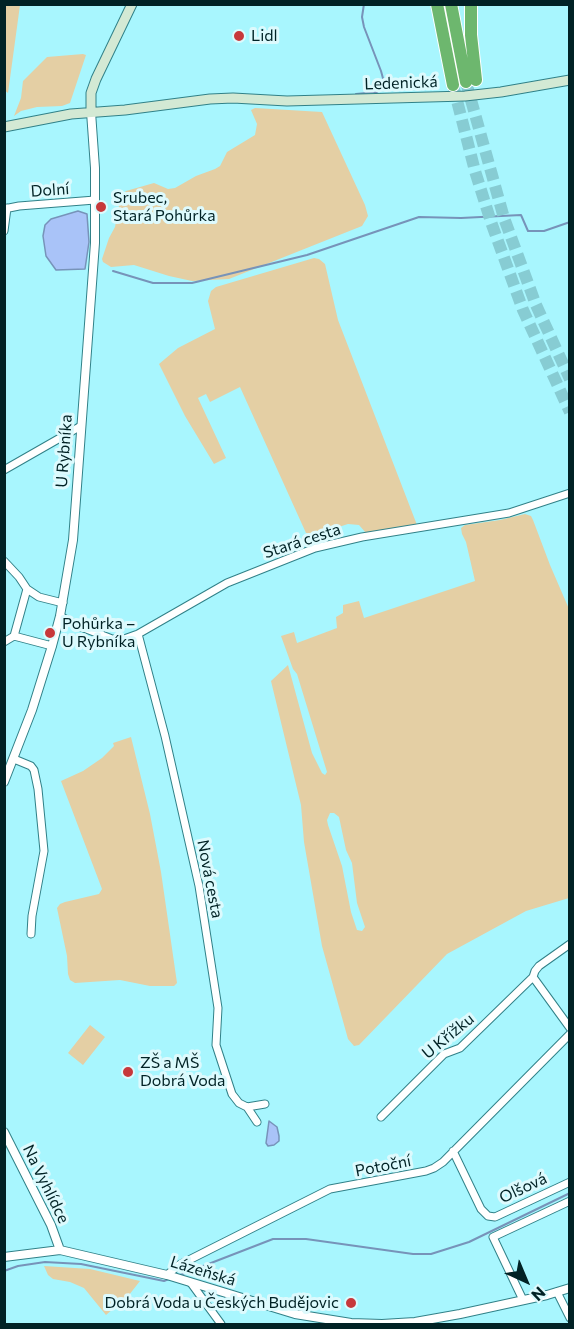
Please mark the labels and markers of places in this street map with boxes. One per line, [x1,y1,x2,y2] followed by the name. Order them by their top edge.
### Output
[251,26,278,46] place label: Lidl
[232,29,246,43] marker: Lidl
[113,188,216,226] place label: Srubec, Stará Pohůrka
[94,200,108,214] marker: Srubec, Stará Pohůrka
[62,614,135,652] place label: Pohůrka – U Rybníka
[43,626,57,640] marker: Pohůrka – U Rybníka
[140,1053,225,1091] place label: ZŠ a MŠ Dobrá Voda
[121,1065,135,1079] marker: ZŠ a MŠ Dobrá Voda
[104,1293,339,1313] place label: Dobrá Voda u Českých Budějovic
[344,1296,358,1310] marker: Dobrá Voda u Českých Budějovic

